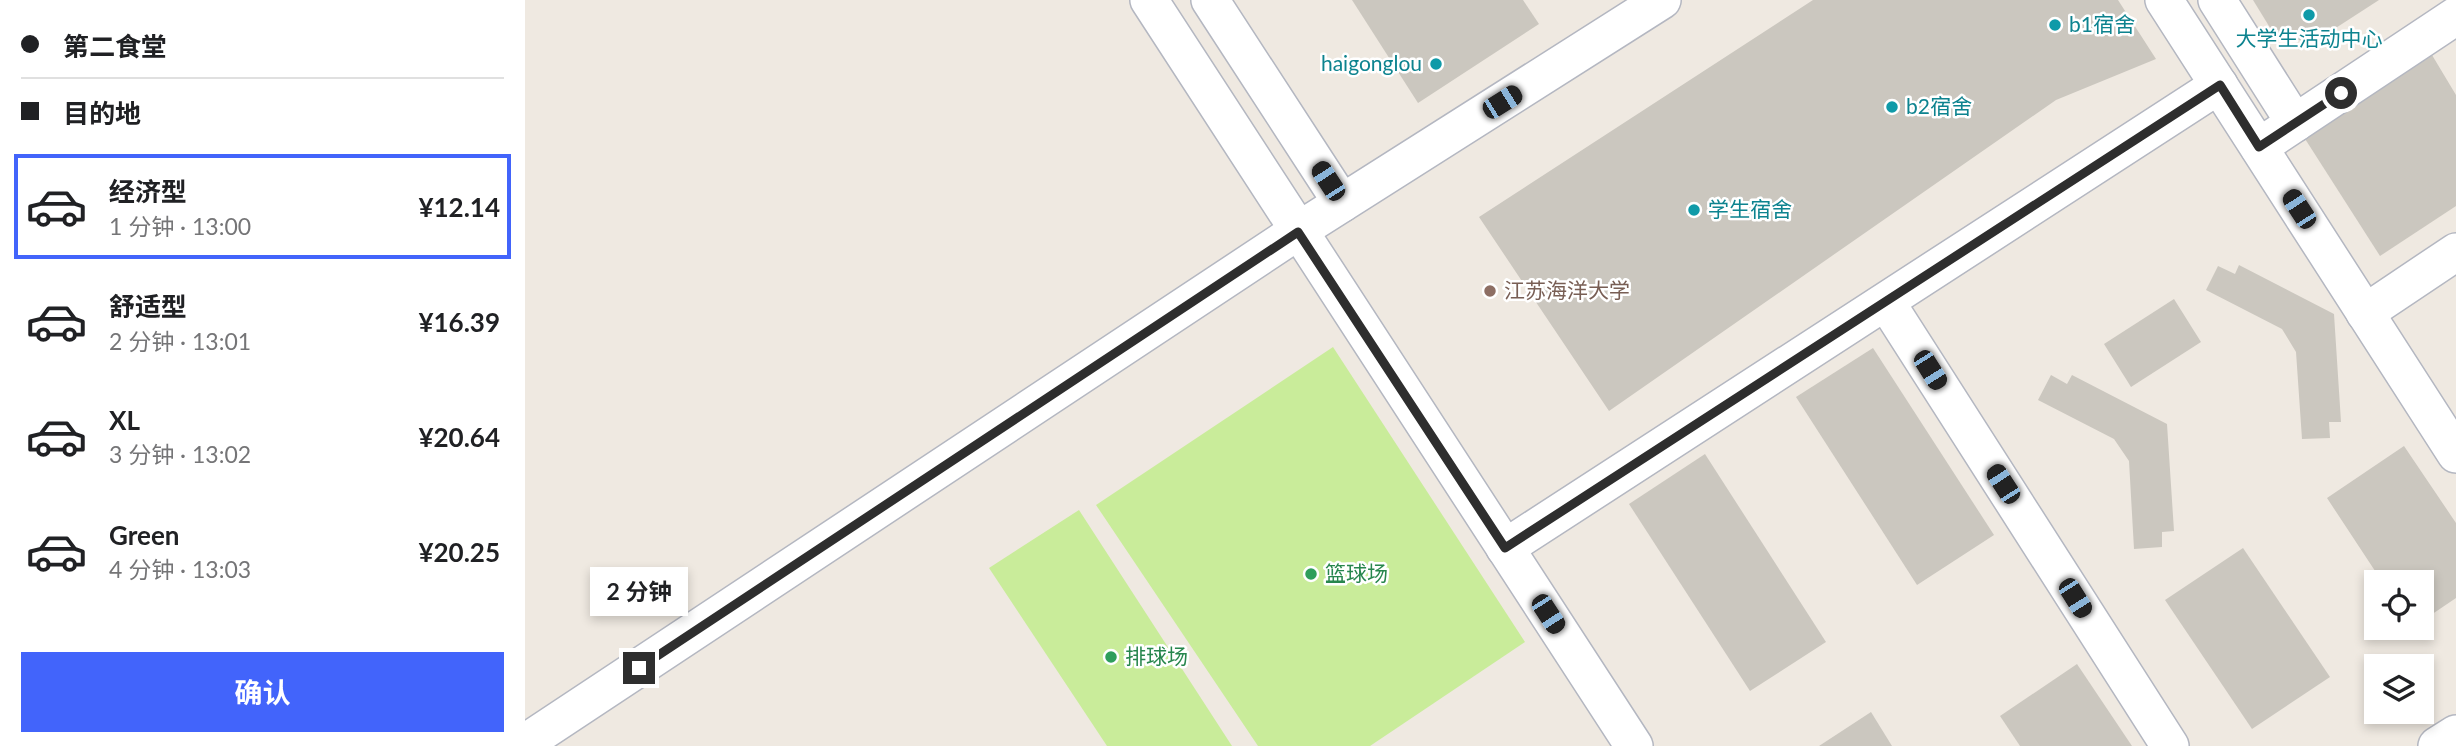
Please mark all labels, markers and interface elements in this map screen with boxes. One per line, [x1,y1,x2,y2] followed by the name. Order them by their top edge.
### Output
[2301,7,2317,23] marker: 大学生活动中心
[2069,11,2135,36] place label: b1宿舍
[2047,17,2063,33] marker: b1宿舍
[2236,25,2383,50] place label: 大学生活动中心
[63,30,167,62] text: 第二食堂
[1321,50,1422,75] place label: haigonglou
[1428,56,1444,72] marker: haigonglou
[2325,77,2357,109] route start
[1479,82,1526,122] car
[1906,93,1972,118] place label: b2宿舍
[63,97,141,129] text: 目的地
[1884,99,1900,115] marker: b2宿舍
[1308,158,1349,204] car
[25,175,88,238] icon: car
[109,175,187,207] text: 经济型
[2279,186,2320,232] car
[418,191,500,223] text: ¥12.14
[1708,196,1792,221] place label: 学生宿舍
[1686,202,1702,218] marker: 学生宿舍
[109,212,251,240] text: 1 分钟 · 13:00
[1504,277,1630,302] place label: 江苏海洋大学
[1482,283,1498,299] marker: 江苏海洋大学
[25,290,88,353] icon: car
[109,290,187,322] text: 舒适型
[418,306,500,338] text: ¥16.39
[109,327,251,355] text: 2 分钟 · 13:01
[1910,347,1951,393] car
[109,404,140,436] text: XL
[25,405,88,468] icon: car
[418,421,500,453] text: ¥20.64
[109,440,251,468] text: 3 分钟 · 13:02
[1983,461,2024,507] car
[109,519,179,551] text: Green
[25,520,88,583] icon: car
[418,536,500,568] text: ¥20.25
[109,555,251,583] text: 4 分钟 · 13:03
[1325,560,1388,585] place label: 篮球场
[590,566,688,616] callout: 2 分钟
[1303,566,1319,582] marker: 篮球场
[2364,570,2434,724] map controls
[2364,570,2434,640] button: locate
[2055,575,2096,621] car
[607,577,671,605] text: 2 分钟
[1528,591,1569,637] car
[1125,643,1188,668] place label: 排球场
[1103,649,1119,665] marker: 排球场
[21,652,504,732] button: 确认
[623,652,655,684] route end
[2364,654,2434,724] button: layers

